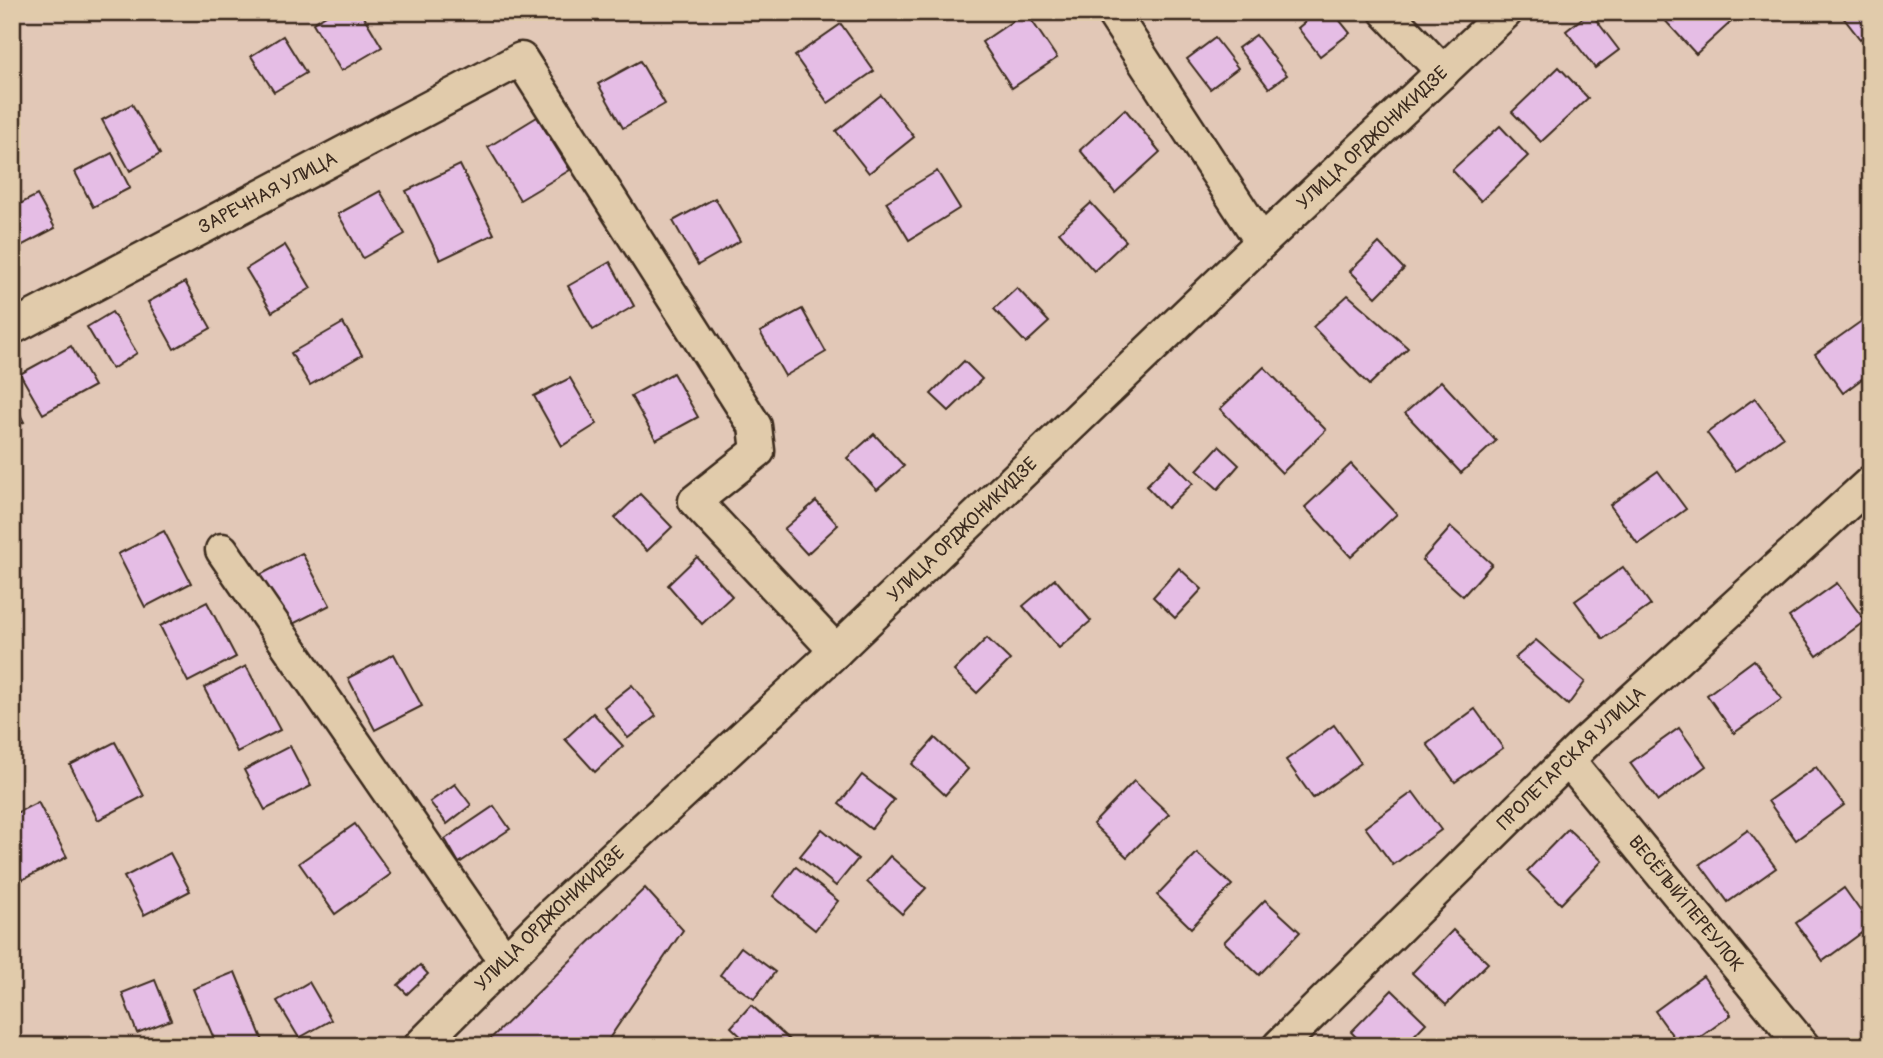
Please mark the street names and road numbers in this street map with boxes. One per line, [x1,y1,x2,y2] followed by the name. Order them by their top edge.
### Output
[1292,61,1453,215] street label: УЛИЦА ОРДЖОНИКИДЗЕ
[194,146,341,240] street label: ЗАРЕЧНАЯ УЛИЦА
[882,452,1043,607] street label: УЛИЦА ОРДЖОНИКИДЗЕ
[1492,682,1651,835] street label: ПРОЛЕТАРСКАЯ УЛИЦА
[1623,831,1749,977] street label: ВЕСЁЛЫЙ ПЕРЕУЛОК
[470,841,630,996] street label: УЛИЦА ОРДЖОНИКИДЗЕ

